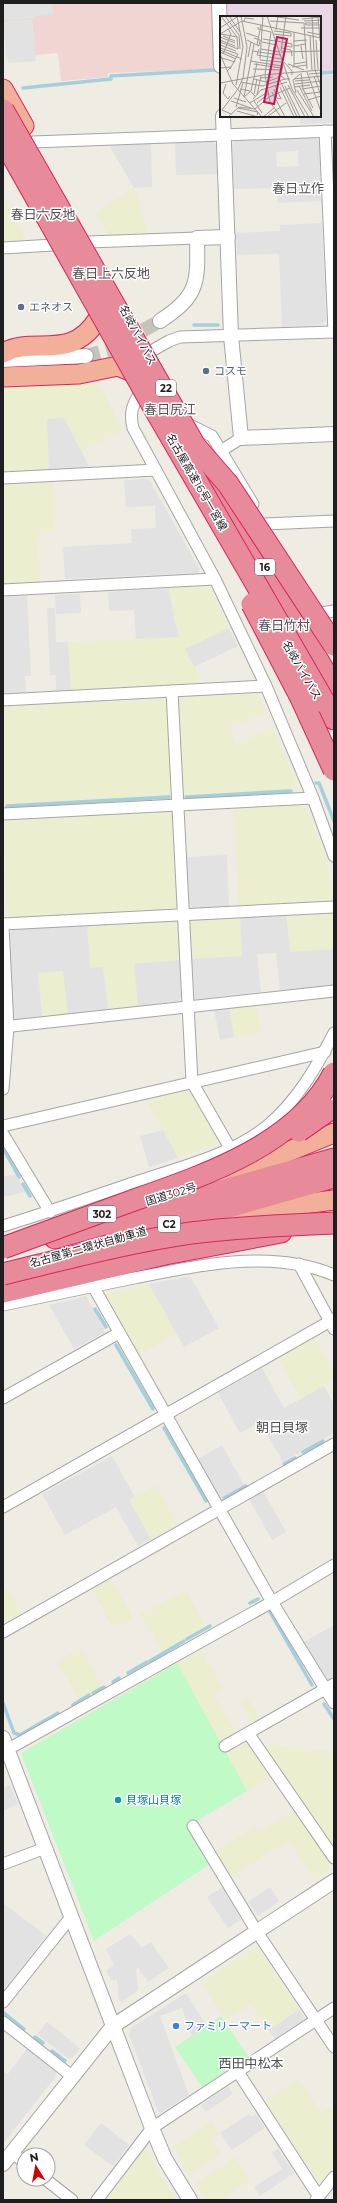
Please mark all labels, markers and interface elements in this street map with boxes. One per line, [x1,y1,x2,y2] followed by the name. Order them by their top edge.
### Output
[220,16,321,117] inset map
[272,180,324,196] district label: 春日立作
[10,206,76,222] district label: 春日六反地
[72,265,150,281] district label: 春日上六反地
[29,300,73,314] place label: エネオス
[16,302,26,312] marker: エネオス
[116,303,160,367] street label: 名岐バイパス
[214,364,247,378] place label: コスモ
[201,366,211,376] marker: コスモ
[156,380,176,396] road number: 22
[144,401,196,417] district label: 春日尻江
[164,431,230,533] street label: 名古屋高速16号一宮線
[255,559,275,575] road number: 16
[258,617,310,633] district label: 春日竹村
[279,638,325,702] street label: 名岐バイパス
[144,1180,198,1208] street label: 国道302号
[88,1206,116,1222] road number: 302
[158,1216,180,1232] road number: C2
[28,1224,148,1270] street label: 名古屋第二環状自動車道
[256,1419,308,1435] district label: 朝日貝塚
[126,1793,181,1807] place label: 貝塚山貝塚
[113,1795,123,1805] marker: 貝塚山貝塚
[184,2019,272,2033] place label: ファミリーマート
[171,2021,181,2031] marker: ファミリーマート
[218,2055,284,2071] district label: 西田中松本
[16,2147,56,2187] north arrow
[28,2149,40,2165] text: N

